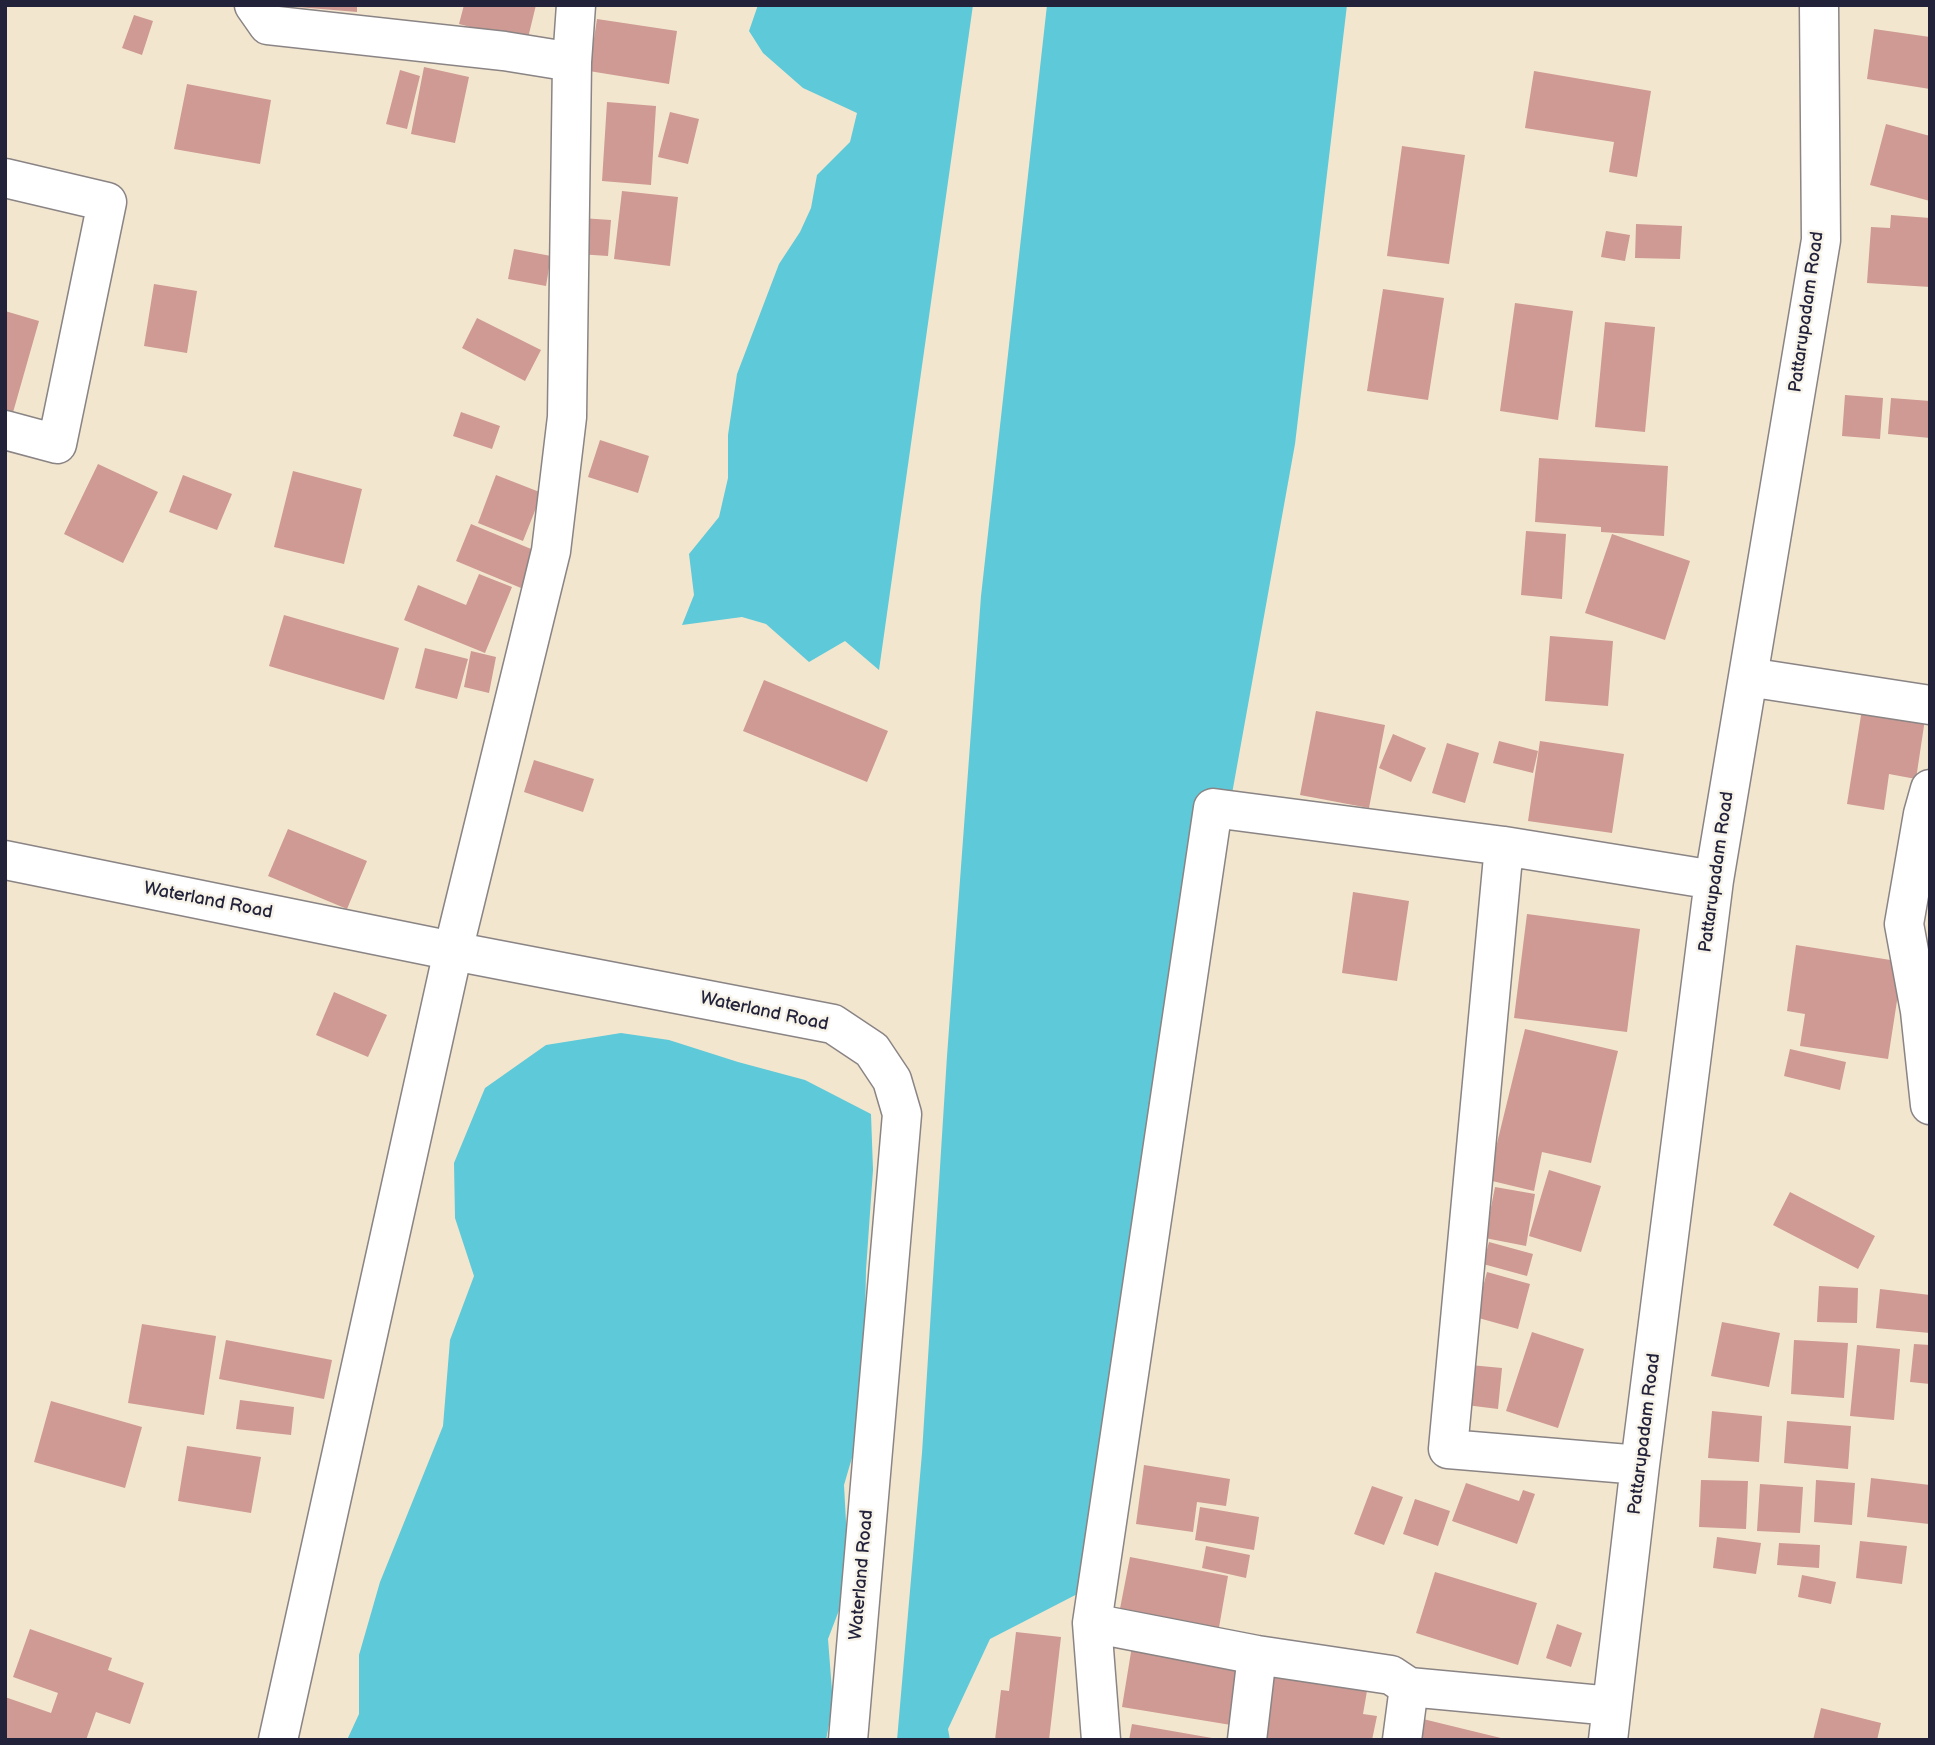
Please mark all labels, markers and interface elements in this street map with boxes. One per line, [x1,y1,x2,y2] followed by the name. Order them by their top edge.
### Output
[1785,230,1829,394] street label: Pattarupadam Road
[1695,790,1739,954] street label: Pattarupadam Road
[142,878,274,924] street label: Waterland Road
[698,988,830,1036] street label: Waterland Road
[1624,1352,1666,1516] street label: Pattarupadam Road
[846,1509,878,1641] street label: Waterland Road

